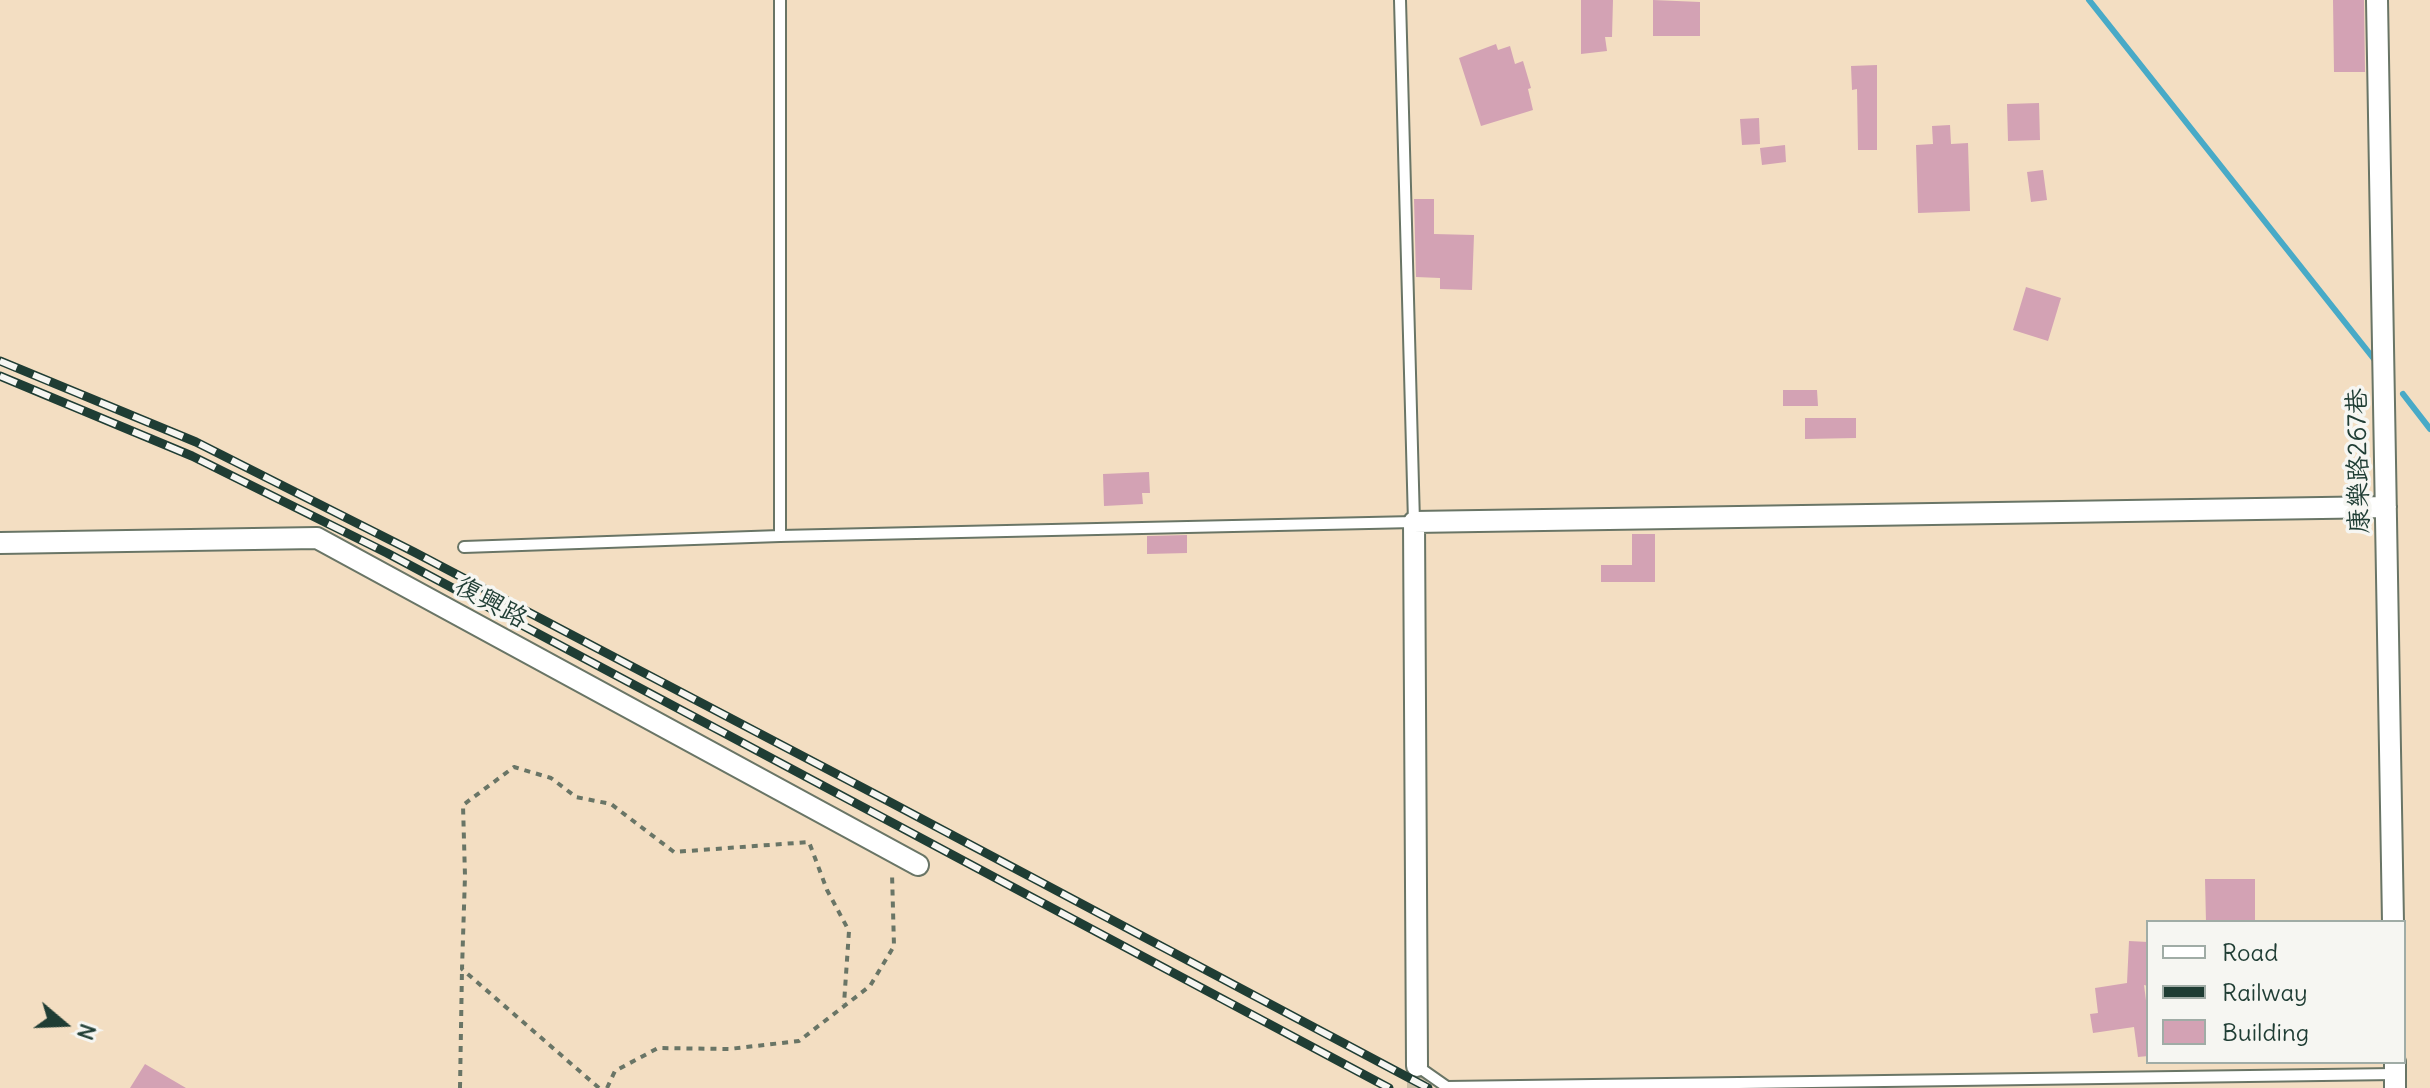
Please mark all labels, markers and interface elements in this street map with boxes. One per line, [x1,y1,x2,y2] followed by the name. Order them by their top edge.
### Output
[2342,388,2376,534] street label: 康樂路267巷
[449,570,533,636] street label: 復興路
[2146,920,2406,1064] legend
[2222,937,2278,967] text: Road
[2222,977,2308,1007] text: Railway
[24,984,104,1064] north arrow
[2222,1017,2309,1047] text: Building
[71,1020,102,1044] text: N

